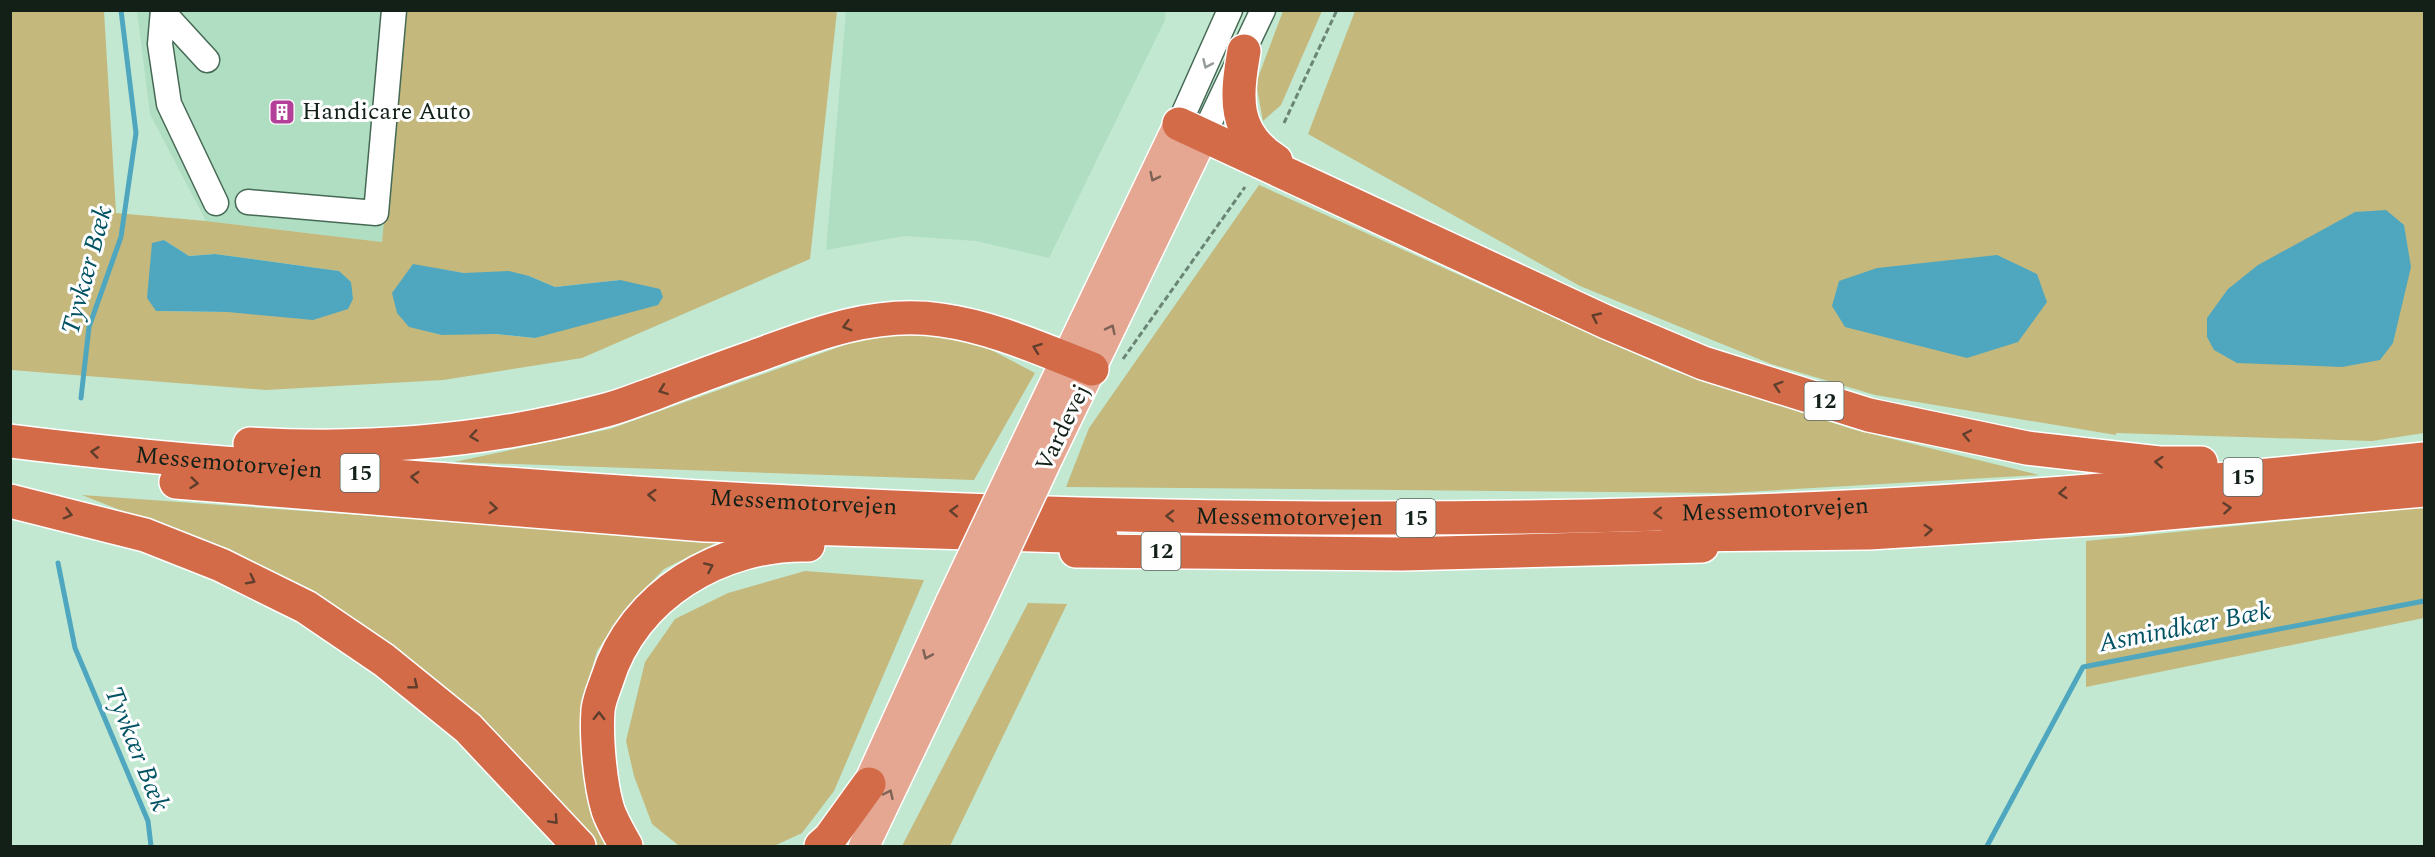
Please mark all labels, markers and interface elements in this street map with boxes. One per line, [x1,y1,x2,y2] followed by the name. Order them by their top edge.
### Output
[1202,58,1214,69] one-way arrow
[302,94,471,130] place label: Handicare Auto
[267,97,297,127] building icon: Handicare Auto
[1150,171,1162,182] one-way arrow
[51,201,123,339] water label: Tyvkær Bæk
[1591,312,1602,324] one-way arrow
[842,319,853,331] one-way arrow
[1103,325,1115,336] one-way arrow
[1032,343,1043,355] one-way arrow
[1026,378,1100,478] street label: Vardevej
[1773,381,1784,394] one-way arrow
[658,382,669,395] one-way arrow
[1804,382,1844,420] road number: 12
[1962,429,1972,442] one-way arrow
[470,430,479,442] one-way arrow
[134,437,324,489] street label: Messemotorvejen
[91,446,100,459] one-way arrow
[340,454,380,492] road number: 15
[2155,456,2164,469] one-way arrow
[2224,458,2262,496] road number: 15
[411,471,420,484] one-way arrow
[189,476,199,489] one-way arrow
[709,480,898,525] street label: Messemotorvejen
[2058,486,2067,499] one-way arrow
[1681,488,1870,532] street label: Messemotorvejen
[647,489,656,502] one-way arrow
[1195,499,1383,536] street label: Messemotorvejen
[1396,499,1436,537] road number: 15
[488,502,497,515] one-way arrow
[2223,502,2232,515] one-way arrow
[949,504,958,517] one-way arrow
[62,507,72,520] one-way arrow
[1654,507,1663,519] one-way arrow
[1165,510,1174,522] one-way arrow
[1923,523,1932,536] one-way arrow
[1142,532,1180,570] road number: 12
[703,562,714,574] one-way arrow
[244,572,255,584] one-way arrow
[2094,591,2275,663] water label: Asmindkær Bæk
[922,649,934,660] one-way arrow
[407,677,418,688] one-way arrow
[94,680,180,818] water label: Tyvkær Bæk
[593,711,605,720] one-way arrow
[881,789,893,800] one-way arrow
[547,813,558,823] one-way arrow

